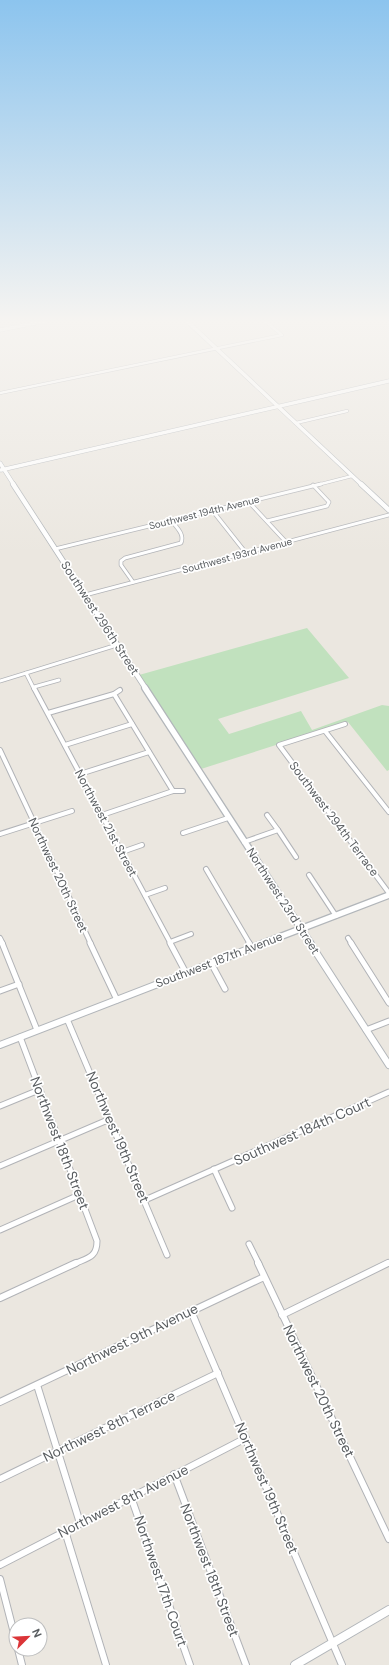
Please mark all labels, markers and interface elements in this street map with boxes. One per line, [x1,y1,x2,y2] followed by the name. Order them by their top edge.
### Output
[148,492,261,533] street label: Southwest 194th Avenue
[181,534,294,576] street label: Southwest 193rd Avenue
[57,558,143,678] street label: Southwest 296th Street
[286,758,383,880] street label: Southwest 294th Terrace
[71,767,141,880] street label: Northwest 21st Street
[24,815,92,935] street label: Northwest 20th Street
[243,845,324,958] street label: Northwest 23rd Street
[153,928,285,992] street label: Southwest 187th Avenue
[82,1069,154,1205] street label: Northwest 19th Street
[26,1074,94,1212] street label: Northwest 18th Street
[231,1093,373,1169] street label: Southwest 184th Court
[63,1299,201,1379] street label: Northwest 9th Avenue
[279,1322,359,1460] street label: Northwest 20th Street
[40,1386,178,1466] street label: Northwest 8th Terrace
[231,1420,303,1556] street label: Northwest 19th Street
[55,1460,191,1542] street label: Northwest 8th Avenue
[176,1501,244,1639] street label: Northwest 18th Street
[130,1513,192,1649] street label: Northwest 17th Court
[8,1617,48,1657] north arrow
[29,1626,45,1639] text: N

